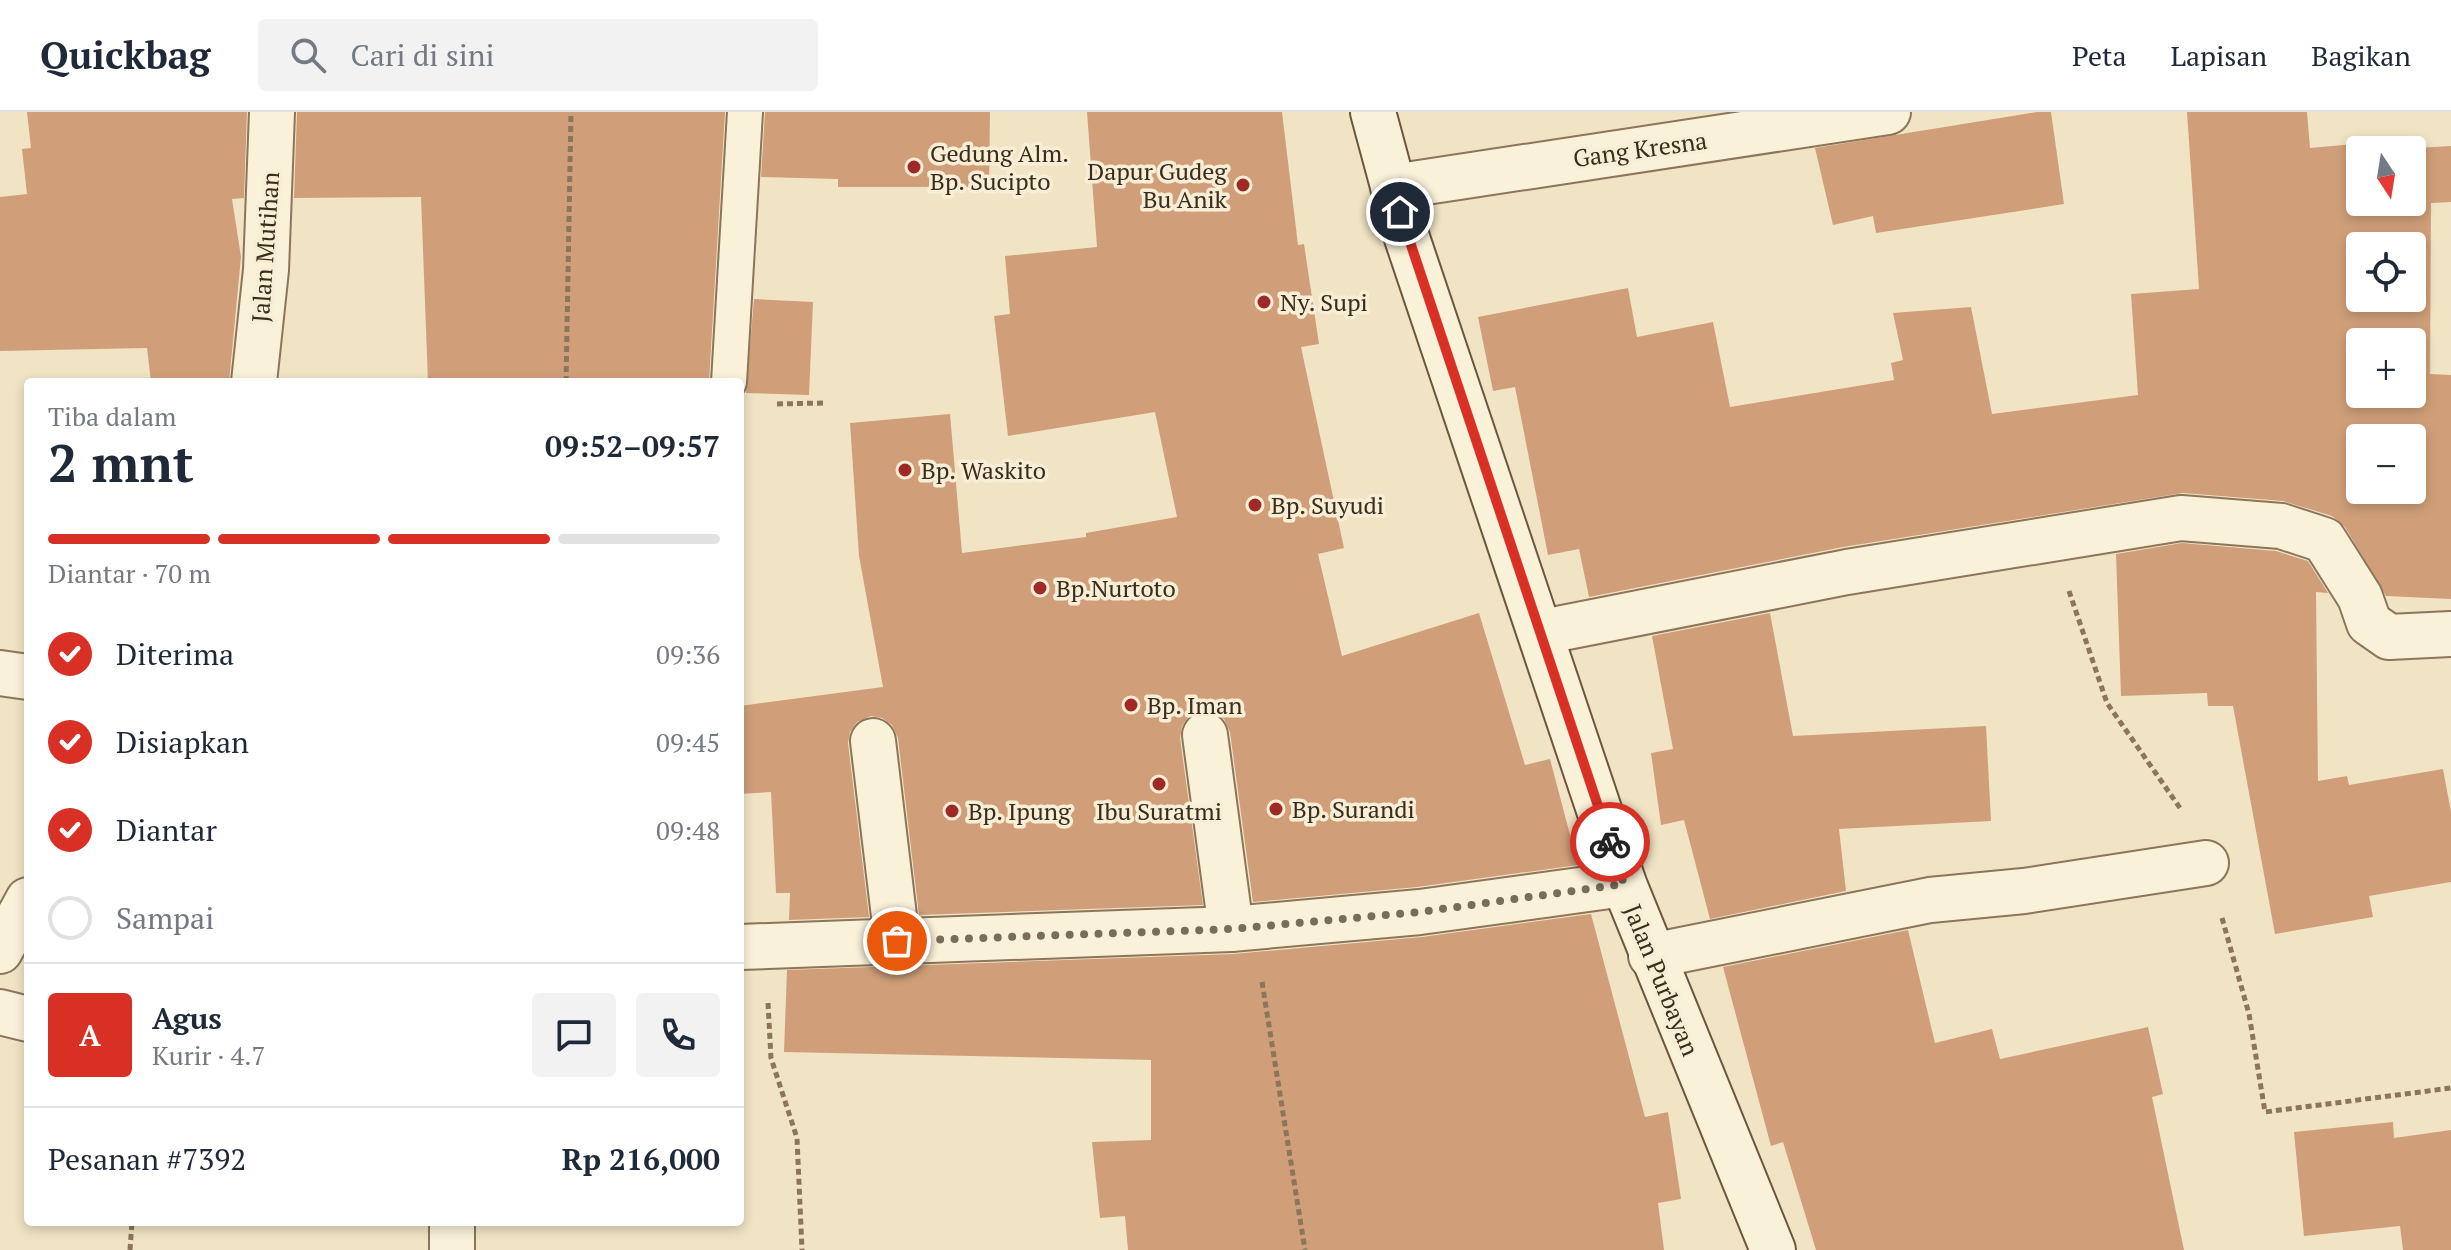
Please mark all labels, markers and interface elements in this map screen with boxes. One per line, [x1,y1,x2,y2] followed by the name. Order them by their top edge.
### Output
[258,19,818,91] search box
[40,30,210,80] text: Quickbag
[286,33,330,77] icon: search
[350,35,495,75] text: Cari di sini
[2072,37,2127,74] text: Peta
[2171,37,2267,74] text: Lapisan
[2311,37,2411,74] text: Bagikan
[1571,124,1709,174] street label: Gang Kresna
[2346,136,2426,216] north arrow
[2346,136,2426,504] map controls
[930,137,1069,197] place label: Gedung Alm. Bp. Sucipto
[1087,155,1228,215] place label: Dapur Gudeg Bu Anik
[905,158,923,176] marker: Gedung Alm. Bp. Sucipto
[244,171,286,323] street label: Jalan Mutihan
[1234,176,1252,194] marker: Dapur Gudeg Bu Anik
[1366,178,1434,246] pin
[1378,190,1422,234] icon: home
[2346,232,2426,312] button: locate
[1280,286,1368,318] place label: Ny. Supi
[1255,293,1273,311] marker: Ny. Supi
[2346,328,2426,408] button: +
[48,399,177,433] text: Tiba dalam
[2346,424,2426,504] button: −
[545,426,720,466] text: 09:52–09:57
[48,428,194,497] text: 2 mnt
[921,454,1046,486] place label: Bp. Waskito
[896,461,914,479] marker: Bp. Waskito
[1271,489,1384,521] place label: Bp. Suyudi
[1246,496,1264,514] marker: Bp. Suyudi
[48,556,211,590] text: Diantar · 70 m
[1056,572,1176,604] place label: Bp.Nurtoto
[1031,579,1049,597] marker: Bp.Nurtoto
[48,632,92,676] icon: check
[116,634,234,674] text: Diterima
[656,637,720,671] text: 09:36
[1147,689,1242,721] place label: Bp. Iman
[1122,696,1140,714] marker: Bp. Iman
[48,720,92,764] icon: check
[116,722,249,762] text: Disiapkan
[656,725,720,759] text: 09:45
[1150,775,1168,793] marker: Ibu Suratmi
[1292,793,1415,825] place label: Bp. Surandi
[968,795,1071,827] place label: Bp. Ipung
[1096,795,1222,827] place label: Ibu Suratmi
[1267,800,1285,818] marker: Bp. Surandi
[943,802,961,820] marker: Bp. Ipung
[1570,802,1650,882] courier
[48,808,92,852] icon: check
[116,810,217,850] text: Diantar
[656,813,720,847] text: 09:48
[1588,820,1632,864] icon: bike
[116,898,214,938] text: Sampai
[1617,899,1707,1061] street label: Jalan Purbayan
[863,907,931,975] pin
[875,919,919,963] icon: bag
[532,993,616,1077] button: chat
[636,993,720,1077] button: phone
[152,998,222,1038] text: Agus
[79,1015,101,1055] text: A
[152,1038,265,1072] text: Kurir · 4.7
[48,1139,246,1179] text: Pesanan #7392
[562,1139,720,1179] text: Rp 216,000

